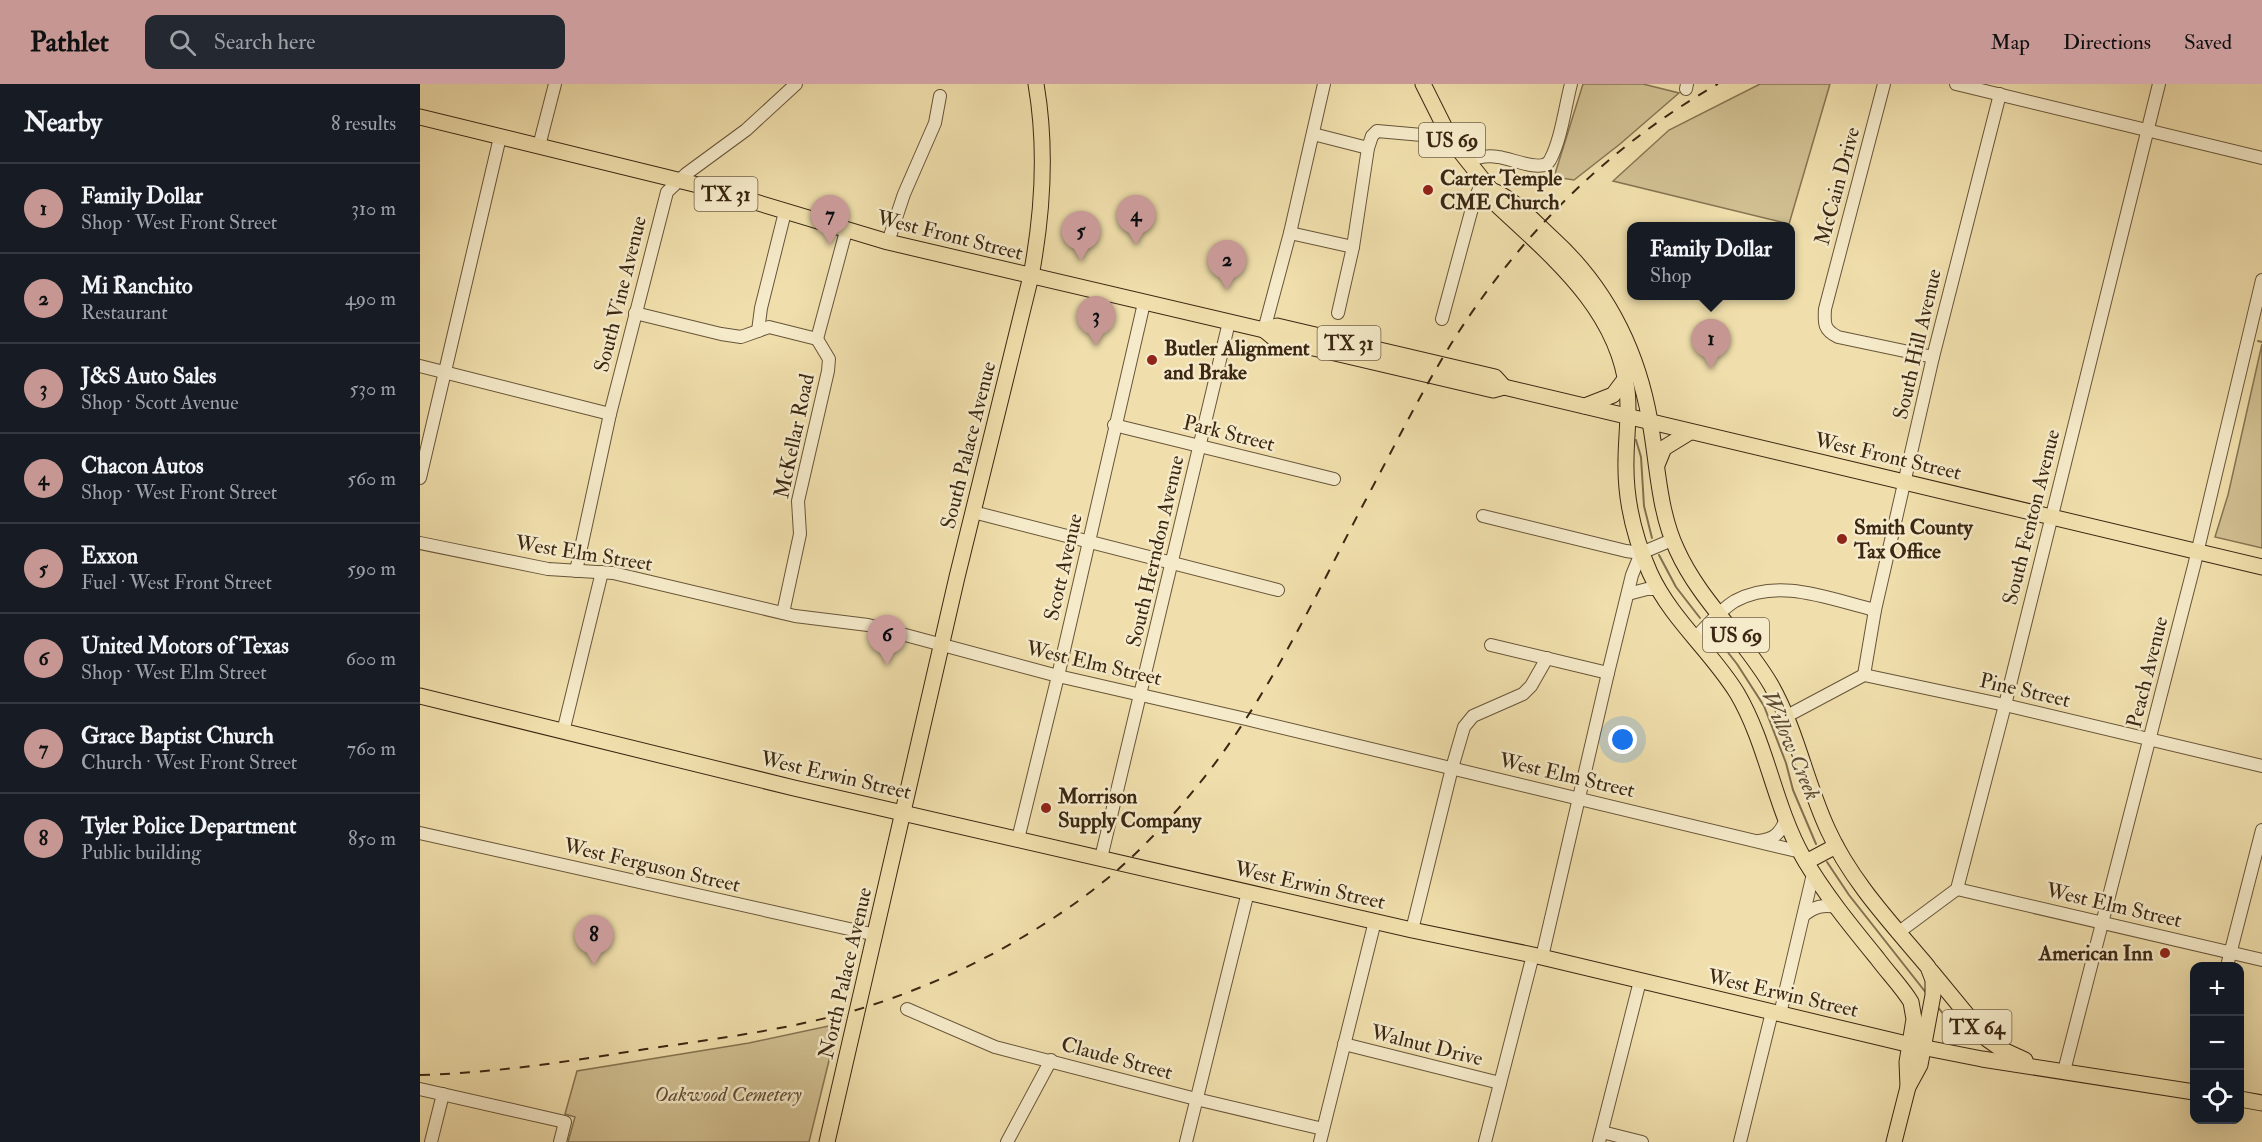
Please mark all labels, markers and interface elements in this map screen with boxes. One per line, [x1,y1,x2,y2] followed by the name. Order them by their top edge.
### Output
[145,15,565,69] search box
[30,25,109,60] text: Pathlet
[166,26,199,59] icon: search
[214,28,316,56] text: Search here
[1990,29,2030,56] text: Map
[2063,29,2151,56] text: Directions
[2184,29,2232,56] text: Saved
[24,107,102,139] text: Nearby
[331,111,396,136] text: 8 results
[1419,123,1485,157] road number: US 69
[1809,124,1866,248] street label: McCain Drive
[1440,165,1562,216] place label: Carter Temple CME Church
[694,177,758,211] road number: TX 31
[81,182,203,210] text: Family Dollar
[1421,183,1435,197] marker: Carter Temple CME Church
[40,196,47,221] text: 1
[351,196,396,221] text: 310 m
[810,196,850,245] pin: 7
[1116,196,1156,245] pin: 4
[873,204,1026,267] street label: West Front Street
[81,210,277,235] text: Shop · West Front Street
[1062,212,1100,261] pin: 5
[588,213,653,375] street label: South Vine Avenue
[1627,222,1795,300] popup
[1650,235,1772,263] text: Family Dollar
[1208,240,1246,290] pin: 2
[1650,263,1691,288] text: Shop
[1887,266,1948,422] street label: South Hill Avenue
[81,272,193,300] text: Mi Ranchito
[38,286,49,311] text: 2
[345,286,396,311] text: 490 m
[1076,296,1116,346] pin: 3
[81,300,168,325] text: Restaurant
[1692,320,1730,369] pin: 1
[1318,326,1380,360] road number: TX 31
[1164,335,1310,386] place label: Butler Alignment and Brake
[1145,353,1159,367] marker: Butler Alignment and Brake
[935,358,1002,532] street label: South Palace Avenue
[81,362,216,390] text: J&S Auto Sales
[768,371,821,501] street label: McKellar Road
[40,376,47,401] text: 3
[350,376,396,401] text: 530 m
[81,390,239,415] text: Shop · Scott Avenue
[1180,409,1278,458] street label: Park Street
[1811,426,1964,487] street label: West Front Street
[1997,426,2066,608] street label: South Fenton Avenue
[81,452,203,480] text: Chacon Autos
[1120,453,1191,649] street label: South Herndon Avenue
[38,466,49,491] text: 4
[347,466,396,491] text: 560 m
[81,480,277,505] text: Shop · West Front Street
[1038,511,1089,623] street label: Scott Avenue
[1853,514,1974,565] place label: Smith County Tax Office
[512,529,655,578] street label: West Elm Street
[1835,532,1849,546] marker: Smith County Tax Office
[81,542,138,570] text: Exxon
[39,556,48,581] text: 5
[347,556,396,581] text: 590 m
[81,570,272,595] text: Fuel · West Front Street
[2121,613,2174,731] street label: Peach Avenue
[868,616,906,665] pin: 6
[1703,618,1769,652] road number: US 69
[81,632,289,660] text: United Motors of Texas
[1022,635,1165,692] street label: West Elm Street
[38,646,49,671] text: 6
[346,646,396,671] text: 600 m
[81,660,267,685] text: Shop · West Elm Street
[1977,667,2073,714] street label: Pine Street
[1755,686,1827,804] water label: Willow Creek
[81,722,274,750] text: Grace Baptist Church
[1608,725,1637,754] your location
[39,736,48,761] text: 7
[347,736,396,761] text: 760 m
[757,745,914,806] street label: West Erwin Street
[1495,747,1638,804] street label: West Elm Street
[81,750,297,775] text: Church · West Front Street
[1057,783,1202,834] place label: Morrison Supply Company
[1039,801,1053,815] marker: Morrison Supply Company
[81,812,296,840] text: Tyler Police Department
[39,826,48,851] text: 8
[348,826,396,851] text: 850 m
[560,832,743,899] street label: West Ferguson Street
[81,840,201,865] text: Public building
[1231,855,1388,916] street label: West Erwin Street
[2042,877,2185,934] street label: West Elm Street
[813,884,878,1062] street label: North Palace Avenue
[574,916,614,965] pin: 8
[2038,940,2153,967] place label: American Inn
[2158,946,2172,960] marker: American Inn
[2190,962,2244,1124] map controls
[2190,962,2244,1016] button: +
[1704,963,1861,1024] street label: West Erwin Street
[1942,1010,2012,1044] road number: TX 64
[2190,1016,2244,1070] button: −
[1367,1018,1486,1072] street label: Walnut Drive
[1058,1031,1176,1086] street label: Claude Street
[2190,1070,2244,1124] button: locate
[654,1081,803,1108] park label: Oakwood Cemetery

